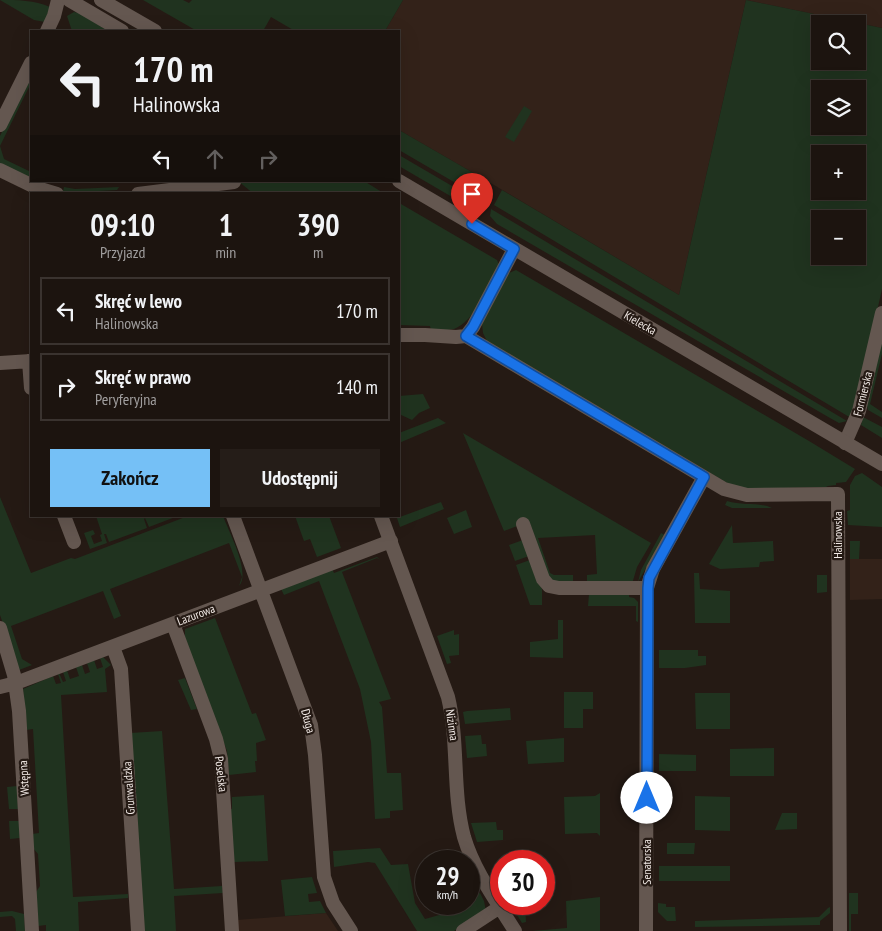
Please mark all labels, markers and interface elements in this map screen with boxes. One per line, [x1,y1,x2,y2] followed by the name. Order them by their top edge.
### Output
[811,15,866,265] map controls
[811,15,866,70] button: search
[133,46,214,92] text: 170 m
[50,50,115,115] icon: left
[811,80,866,135] button: layers
[133,90,220,118] text: Halinowska
[148,145,176,173] icon: left
[201,145,229,173] icon: ahead
[254,145,282,173] icon: right
[811,145,866,200] button: +
[451,173,493,224] pin
[458,180,486,208] icon: arrive
[90,205,155,244] text: 09:10
[219,205,233,244] text: 1
[297,205,340,244] text: 390
[811,210,866,265] button: −
[100,242,145,262] text: Przyjazd
[215,242,236,262] text: min
[313,242,323,262] text: m
[95,289,182,313] text: Skręć w lewo
[52,297,80,325] icon: left
[336,299,378,323] text: 170 m
[621,307,659,338] street label: Kielecka
[95,313,158,333] text: Halinowska
[95,365,191,389] text: Skręć w prawo
[850,370,875,418] street label: Formierska
[52,373,80,401] icon: right
[336,375,378,399] text: 140 m
[95,389,157,409] text: Peryferyjna
[50,449,210,507] button: Zakończ
[220,449,380,507] button: Udostępnij
[830,511,845,559] street label: Halinowska
[175,600,217,629] street label: Lazurowa
[298,707,319,735] street label: Długa
[443,708,462,742] street label: Nizinna
[212,755,231,793] street label: Poselska
[15,760,32,796] street label: Wstępna
[119,761,138,815] street label: Grunwaldzka
[620,771,672,823] position arrow
[639,839,654,885] street label: Senatorska
[490,850,555,915] speed limit sign: 30
[436,860,459,892] text: 29
[437,887,458,902] text: km/h

